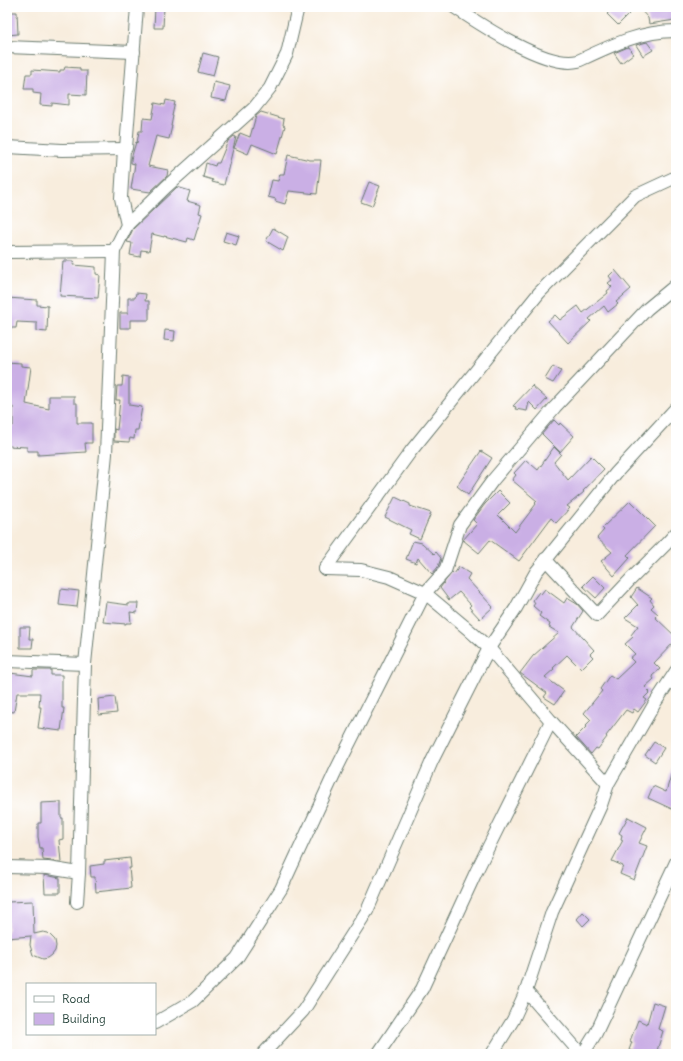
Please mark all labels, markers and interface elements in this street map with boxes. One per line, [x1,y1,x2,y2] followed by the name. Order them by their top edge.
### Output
[26,983,156,1035] legend
[62,991,90,1006] text: Road
[62,1011,106,1026] text: Building

